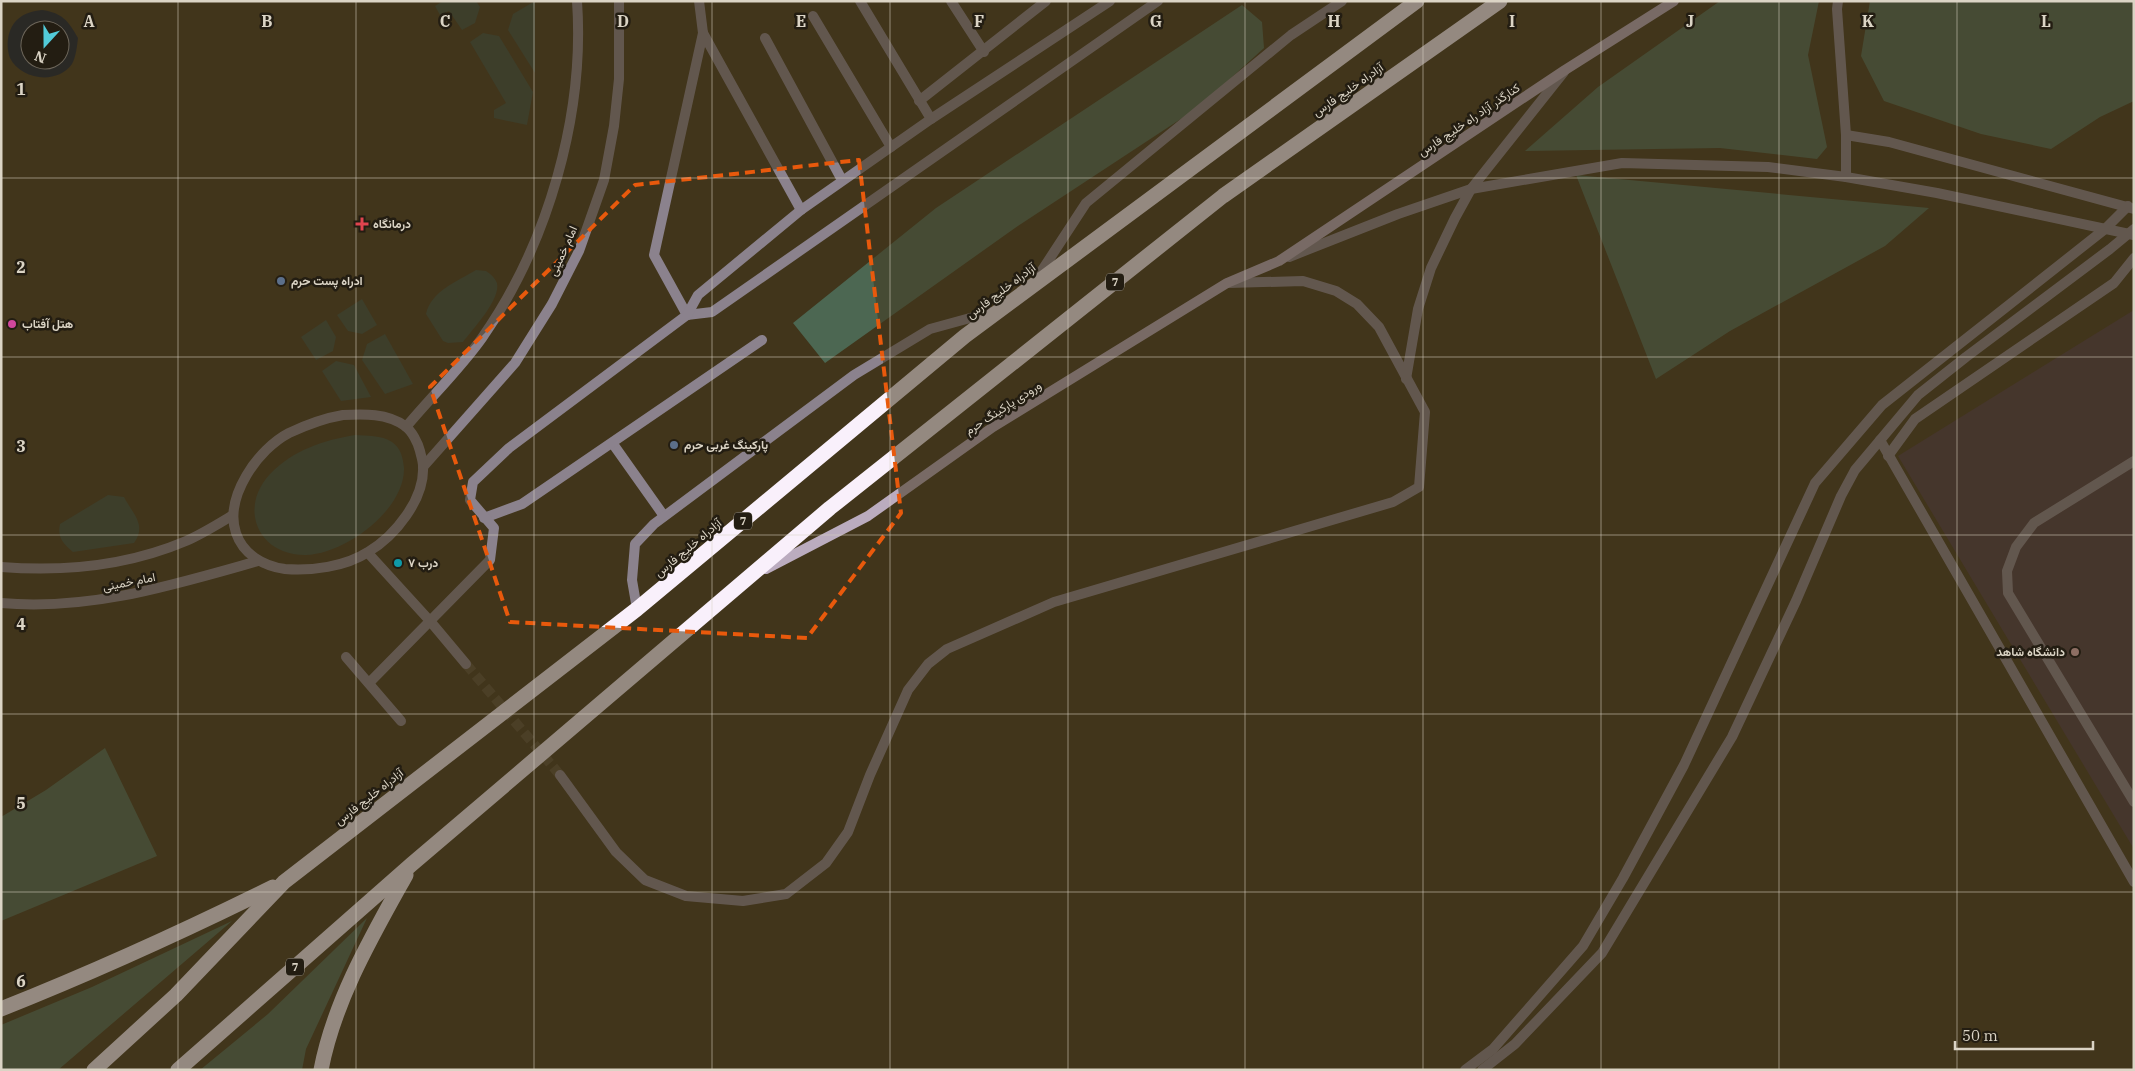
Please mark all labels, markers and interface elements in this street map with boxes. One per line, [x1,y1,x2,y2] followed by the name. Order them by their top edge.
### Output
[83,11,95,31] text: A
[261,11,273,31] text: B
[440,11,450,31] text: C
[617,11,629,31] text: D
[796,11,806,31] text: E
[974,11,984,31] text: F
[1150,11,1162,31] text: G
[1328,11,1341,31] text: H
[1509,11,1515,31] text: I
[1686,11,1694,31] text: J
[1862,11,1875,31] text: K
[2041,11,2051,31] text: L
[20,20,70,70] north arrow
[32,47,49,68] text: N
[1309,59,1388,121] street label: آزادراه خلیج فارس
[16,79,26,99] text: 1
[1415,80,1524,161] street label: کنارگذر آزاد راه خلیج فارس
[373,216,411,232] place label: درمانگاه
[355,217,369,231] marker: درمانگاه
[545,223,581,279] street label: امام خمینی
[16,257,26,277] text: 2
[963,259,1040,323] street label: آزادراه خلیج فارس
[291,273,363,289] place label: ادراه پست حرم
[1106,274,1124,290] road number: 7
[275,275,287,287] marker: ادراه پست حرم
[22,316,73,331] place label: هتل آفتاب
[6,318,18,330] marker: هتل آفتاب
[962,377,1044,439] street label: ورودی پارکینگ حرم
[16,436,26,456] text: 3
[684,437,768,453] place label: پارکینگ غربی حرم
[668,439,680,451] marker: پارکینگ غربی حرم
[734,512,752,530] road number: 7
[651,514,726,582] street label: آزادراه خلیج فارس
[408,555,438,571] place label: درب ۷
[392,557,404,569] marker: درب ۷
[101,569,157,595] street label: امام خمینی
[16,614,26,634] text: 4
[1996,644,2065,659] place label: دانشگاه شاهد
[2069,646,2081,658] marker: دانشگاه شاهد
[331,764,408,830] street label: آزادراه خلیج فارس
[16,793,26,813] text: 5
[286,959,304,976] road number: 7
[16,971,26,991] text: 6
[1955,1018,2092,1050] scale bar
[1962,1026,1998,1045] text: 50 m

